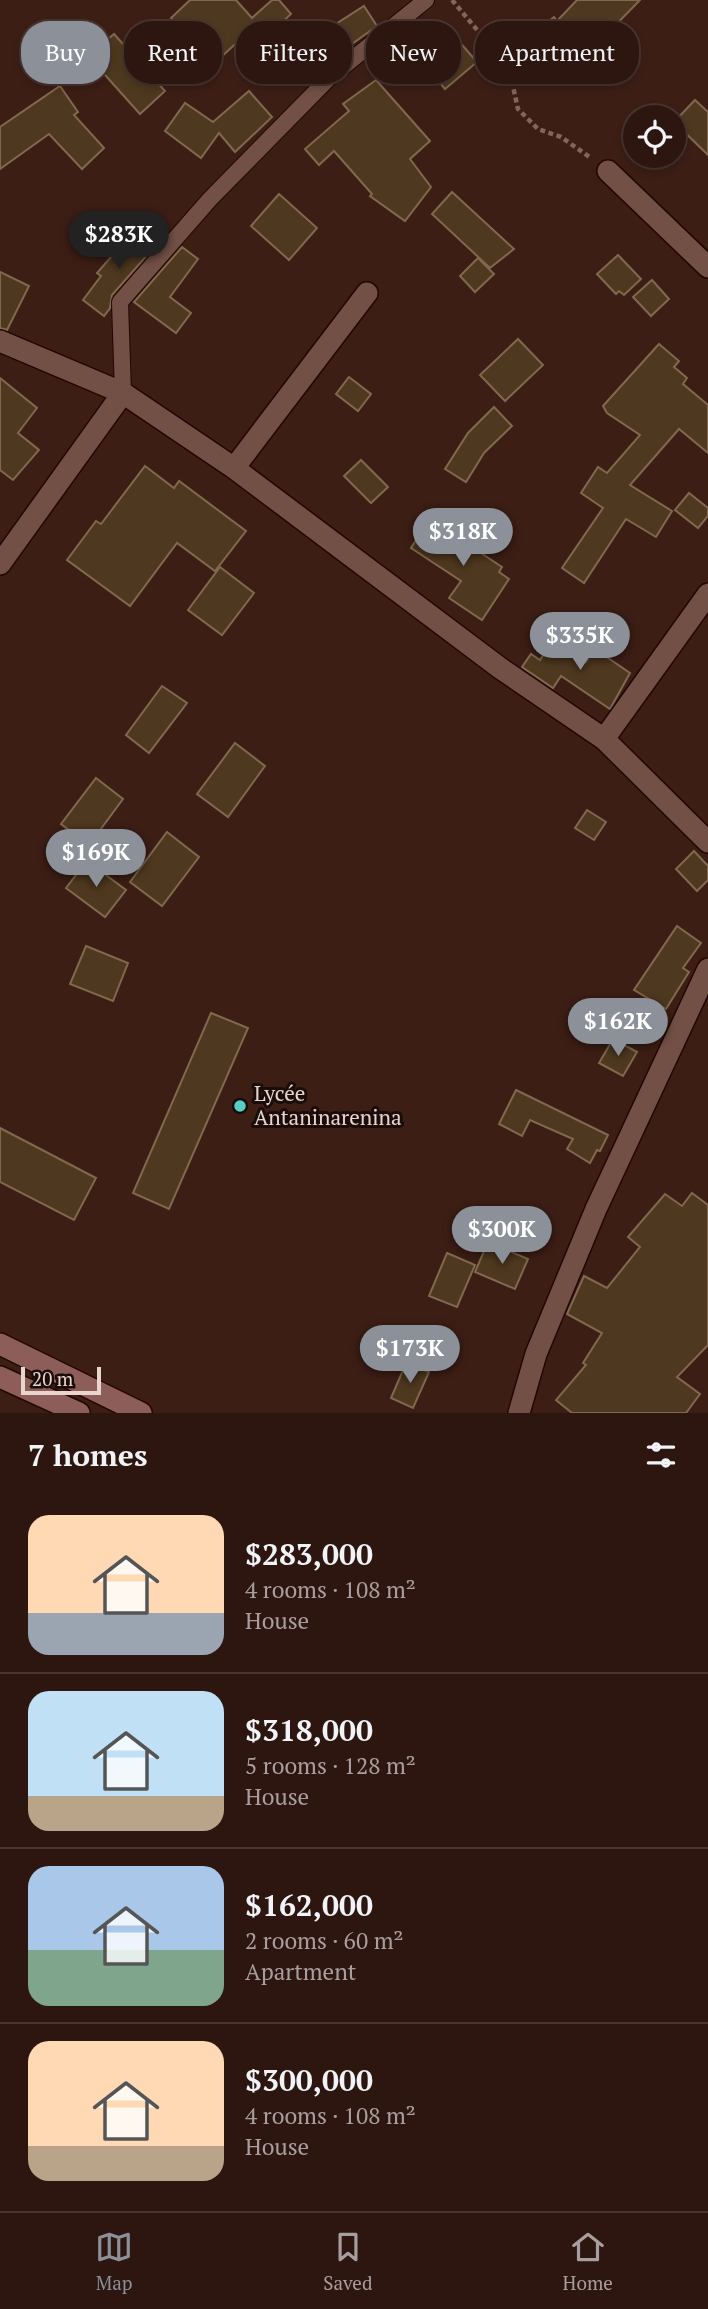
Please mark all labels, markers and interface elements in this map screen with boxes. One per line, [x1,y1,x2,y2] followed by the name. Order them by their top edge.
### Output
[21,21,110,84] chip: Buy
[124,21,222,84] chip: Rent
[236,21,352,84] chip: Filters
[366,21,461,84] chip: New
[475,21,639,84] chip: Apartment
[623,105,686,168] map controls
[623,105,686,168] button: locate
[70,212,168,271] pin: $283K
[85,218,153,249] text: $283K
[414,508,512,568] pin: $318K
[429,515,497,546] text: $318K
[531,612,629,672] pin: $335K
[546,619,614,650] text: $335K
[47,830,145,889] pin: $169K
[62,836,130,867] text: $169K
[569,998,667,1058] pin: $162K
[584,1005,652,1036] text: $162K
[254,1079,402,1131] place label: Lycée Antaninarenina
[232,1098,248,1114] marker: Lycée Antaninarenina
[453,1206,551,1266] pin: $300K
[468,1213,536,1244] text: $300K
[361,1326,459,1385] pin: $173K
[376,1332,444,1363] text: $173K
[21,1364,102,1396] scale bar
[32,1366,73,1391] text: 20 m
[28,1435,147,1475] text: 7 homes
[642,1436,680,1474] icon: filters
[245,1534,373,1574] text: $283,000
[84,1543,168,1627] icon: home
[245,1574,416,1605] text: 4 rooms · 108 m²
[245,1605,309,1636] text: House
[245,1710,373,1750] text: $318,000
[84,1719,168,1803] icon: home
[245,1750,416,1781] text: 5 rooms · 128 m²
[245,1781,309,1812] text: House
[245,1885,373,1925] text: $162,000
[84,1894,168,1978] icon: home
[245,1925,404,1956] text: 2 rooms · 60 m²
[245,1956,356,1987] text: Apartment
[245,2060,373,2100] text: $300,000
[84,2069,168,2153] icon: home
[245,2100,416,2131] text: 4 rooms · 108 m²
[245,2131,309,2162] text: House
[95,2228,133,2295] tab: Map
[323,2228,372,2295] tab: Saved
[563,2228,613,2295] tab: Home

